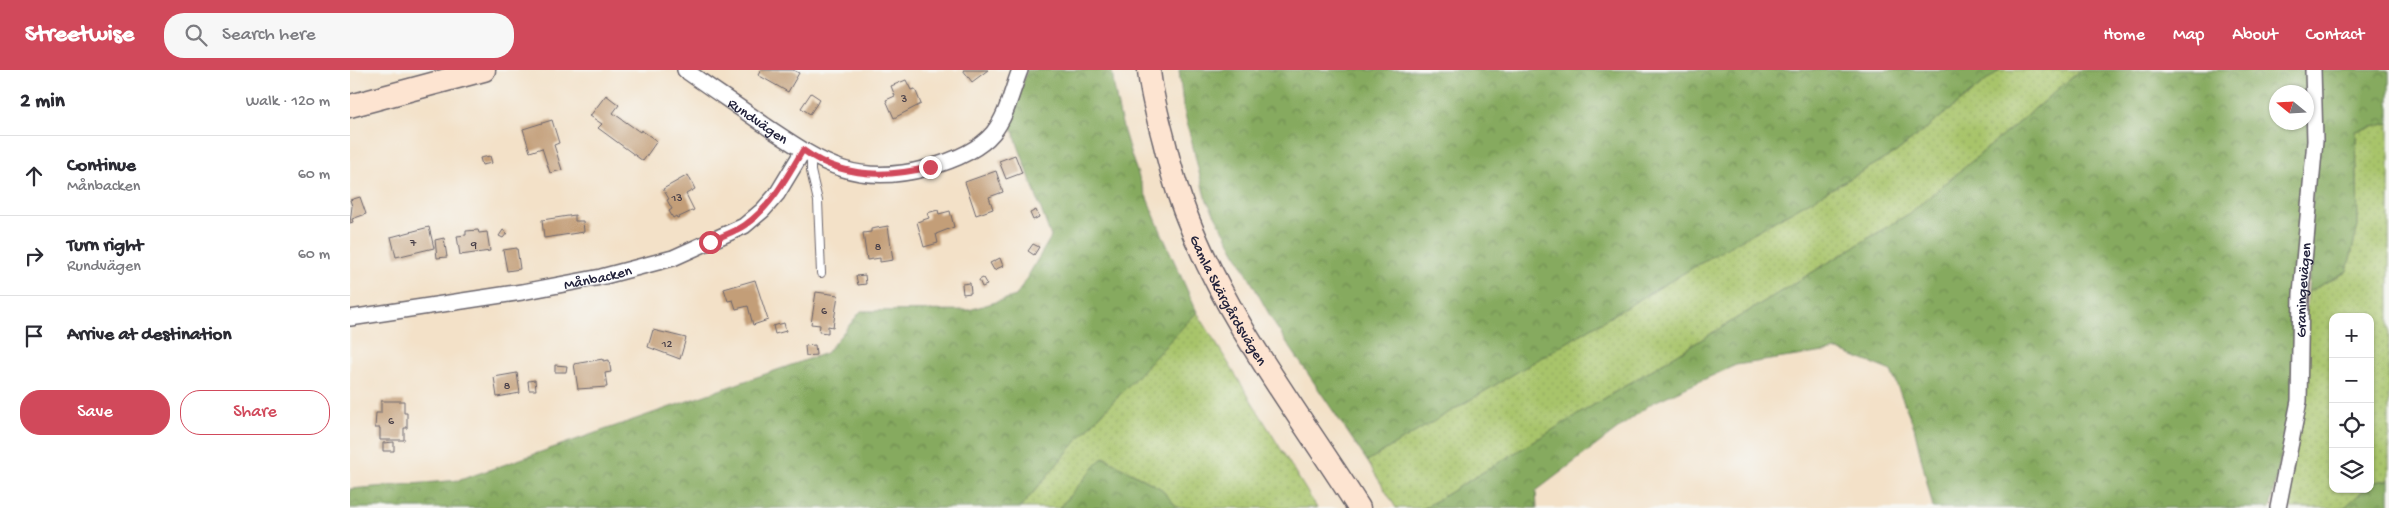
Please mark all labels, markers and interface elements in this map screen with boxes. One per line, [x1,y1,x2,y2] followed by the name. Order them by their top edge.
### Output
[164,13,514,58] search box
[25,21,134,50] text: Streetwise
[182,21,210,49] icon: search
[222,24,316,47] text: Search here
[2103,25,2145,46] text: Home
[2173,25,2204,46] text: Map
[2232,25,2278,46] text: About
[2306,25,2364,46] text: Contact
[2269,85,2314,130] north arrow
[20,90,65,115] text: 2 min
[246,93,330,112] text: Walk · 120 m
[900,93,907,107] house number: 3
[724,95,791,149] street label: Rundvägen
[67,155,136,178] text: Continue
[919,156,942,179] route end
[20,162,48,190] icon: ahead
[298,166,330,185] text: 60 m
[67,178,140,197] text: Månbacken
[670,192,683,206] house number: 13
[699,231,722,254] route start
[1184,233,1270,369] street label: Gamla Skärgårdsvägen
[67,235,143,258] text: Turn right
[409,237,417,251] house number: 7
[470,239,477,253] house number: 9
[875,241,882,255] house number: 8
[20,242,48,270] icon: right
[2293,242,2317,338] street label: Graningevägen
[298,246,330,265] text: 60 m
[67,258,141,277] text: Rundvägen
[563,262,634,295] street label: Månbacken
[821,305,828,319] house number: 6
[2329,313,2374,493] map controls
[2329,313,2374,358] button: +
[20,322,48,350] icon: arrive
[67,324,231,347] text: Arrive at destination
[661,338,672,352] house number: 12
[2329,358,2374,403] button: −
[504,380,511,394] house number: 8
[20,390,170,435] button: Save
[180,390,330,435] button: Share
[2329,403,2374,448] button: locate
[388,415,395,429] house number: 6
[2329,448,2374,493] button: layers

